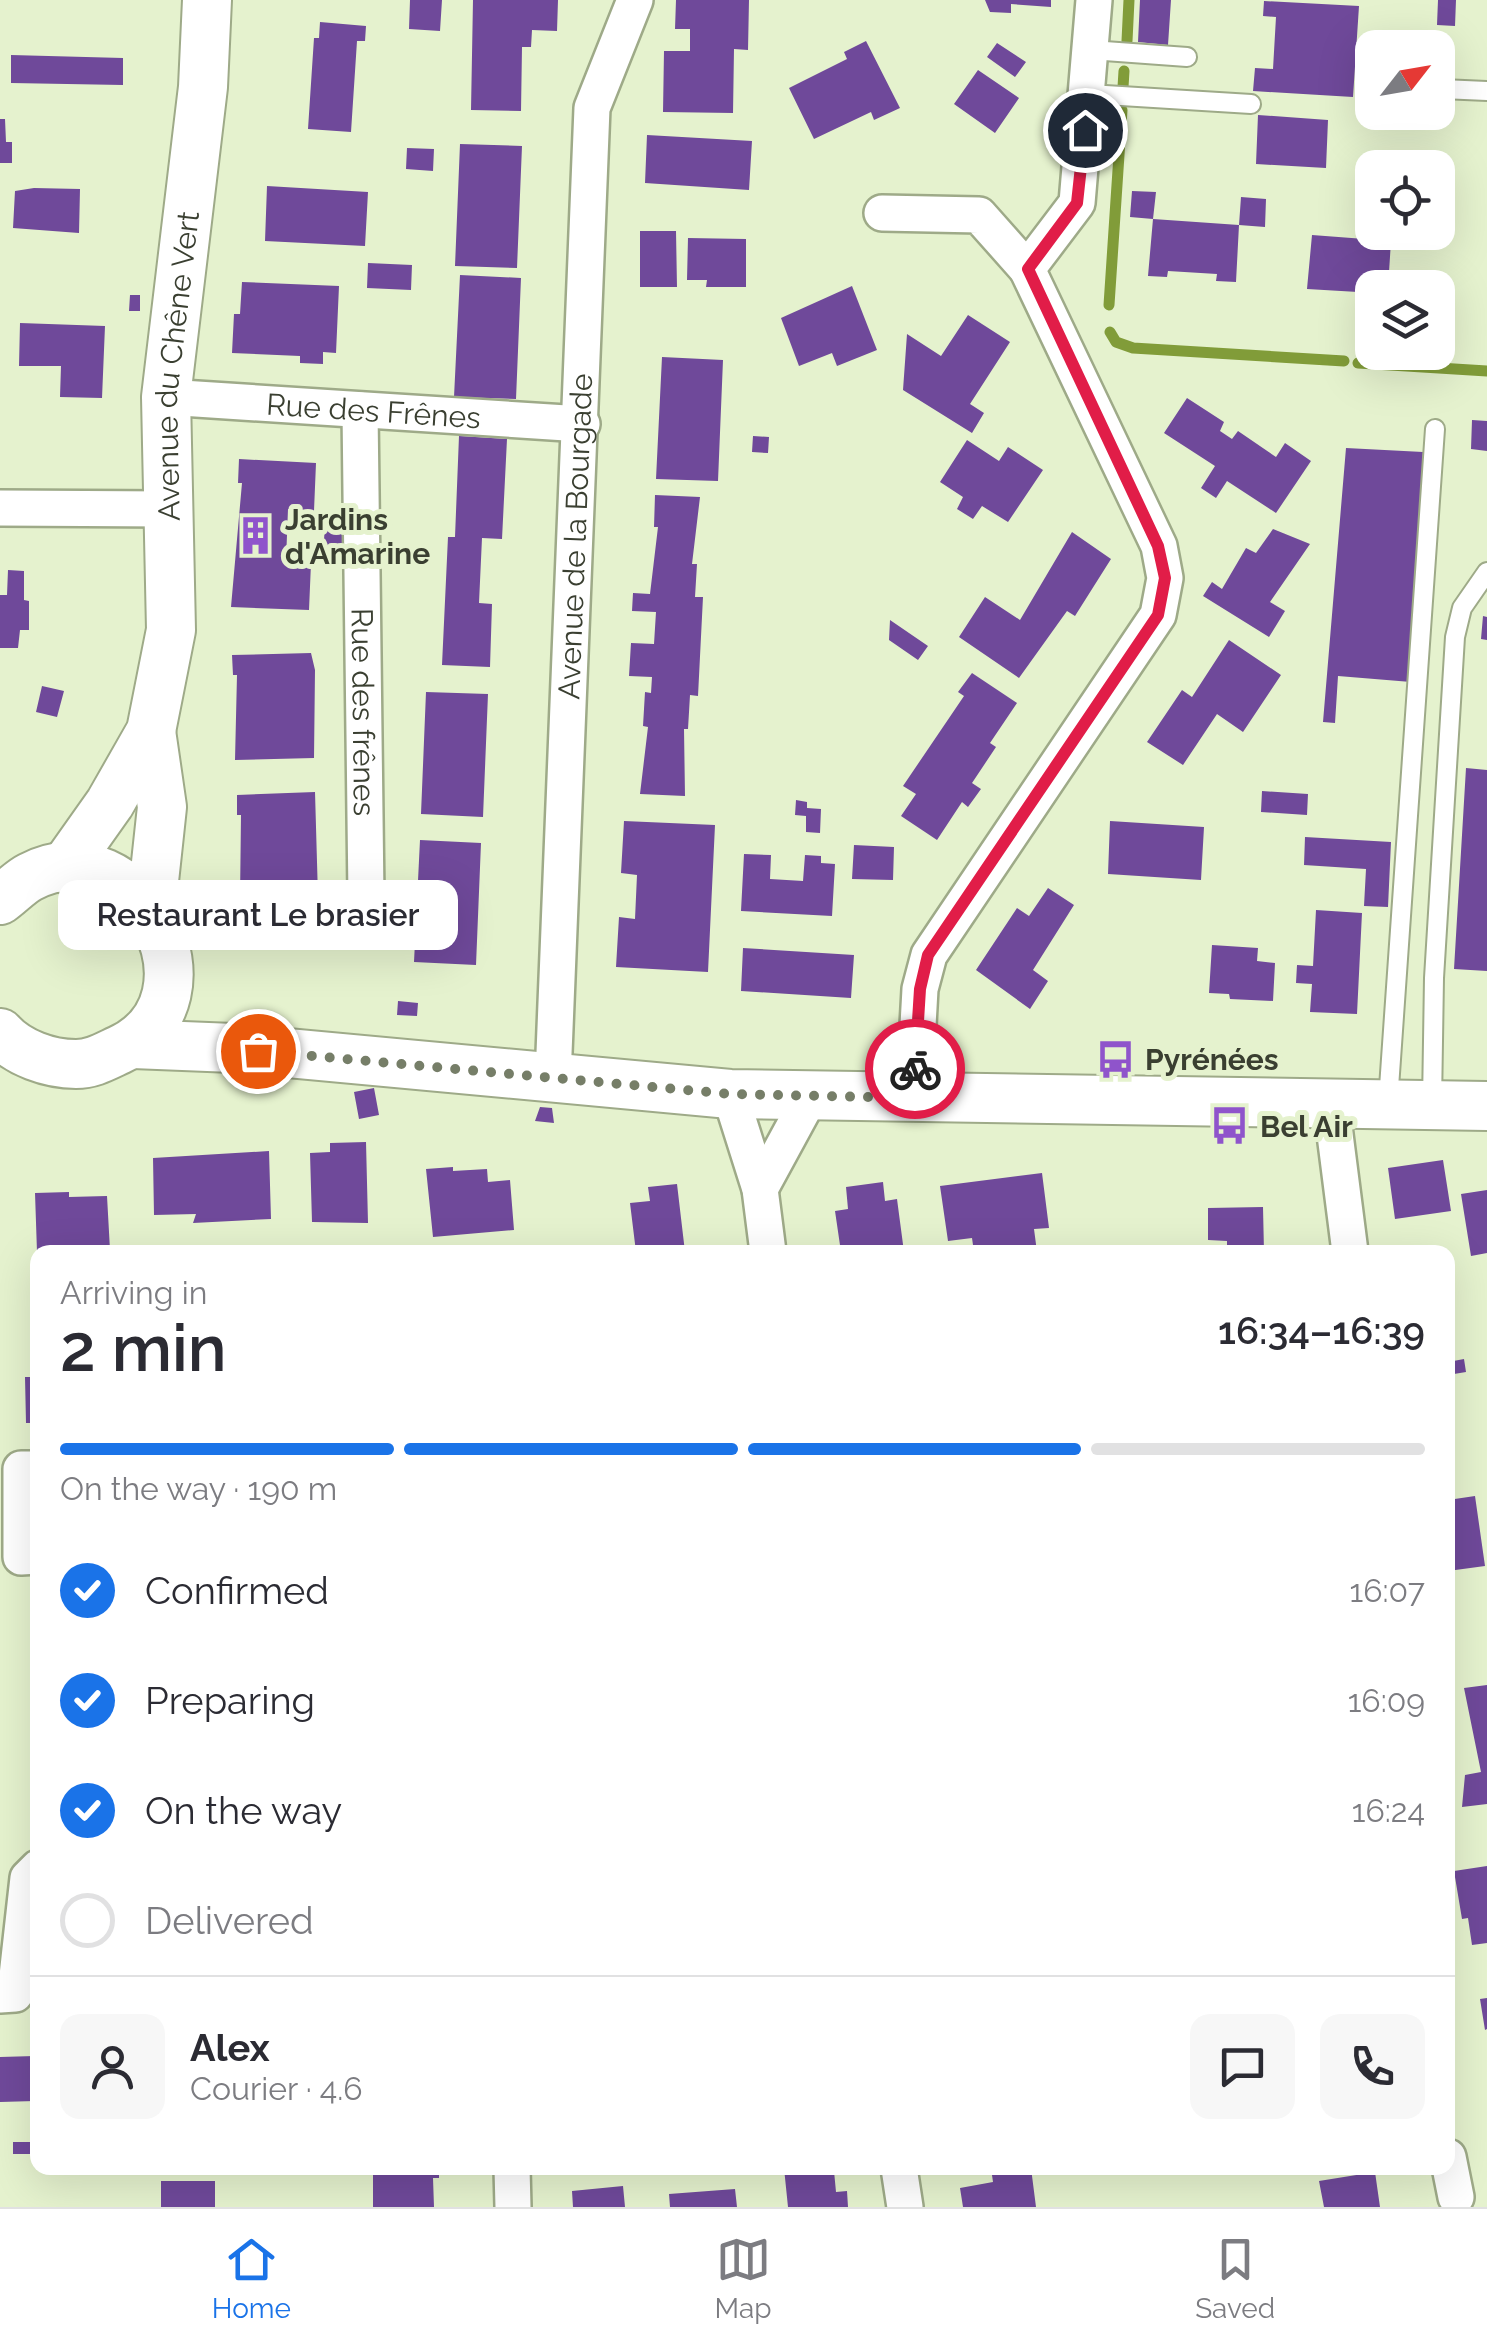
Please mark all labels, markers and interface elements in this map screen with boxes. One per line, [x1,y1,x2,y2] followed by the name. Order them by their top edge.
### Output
[1355,30,1455,130] north arrow
[1355,30,1455,370] map controls
[1043,88,1128,173] pin
[1058,103,1113,158] icon: home
[1355,150,1455,250] button: locate
[148,209,206,521] street label: Avenue du Chêne Vert
[1355,270,1455,370] button: layers
[551,373,599,700] street label: Avenue de la Bourgade
[265,386,482,435] street label: Rue des Frênes
[285,502,430,571] place label: Jardins d'Amarine
[234,515,276,557] building icon: Jardins d'Amarine
[345,608,383,816] street label: Rue des frênes
[58,881,458,951] callout: Restaurant Le brasier
[96,896,420,933] text: Restaurant Le brasier
[216,1009,301,1094] pin
[865,1019,965,1119] courier
[231,1024,286,1079] icon: bag
[1094,1038,1136,1080] bus stop icon: Pyrénées
[888,1042,943,1097] icon: bike
[1145,1042,1279,1077] place label: Pyrénées
[1209,1105,1251,1147] bus stop icon: Bel Air
[1260,1109,1353,1144] place label: Bel Air
[60,1274,207,1311] text: Arriving in
[1218,1308,1425,1353] text: 16:34–16:39
[60,1310,227,1386] text: 2 min
[60,1470,337,1507] text: On the way · 190 m
[60,1563,115,1618] icon: check
[145,1568,329,1613] text: Confirmed
[1350,1572,1425,1609] text: 16:07
[60,1673,115,1728] icon: check
[145,1678,315,1723] text: Preparing
[1348,1682,1425,1719] text: 16:09
[60,1783,115,1838] icon: check
[145,1788,342,1833] text: On the way
[1352,1792,1425,1829] text: 16:24
[145,1898,314,1943] text: Delivered
[60,2014,165,2119] button: person
[1190,2014,1295,2119] button: chat
[1320,2014,1425,2119] button: phone
[190,2025,270,2070] text: Alex
[190,2070,363,2107] text: Courier · 4.6
[212,2232,291,2325] tab: Home
[715,2232,772,2325] tab: Map
[1195,2232,1275,2325] tab: Saved

